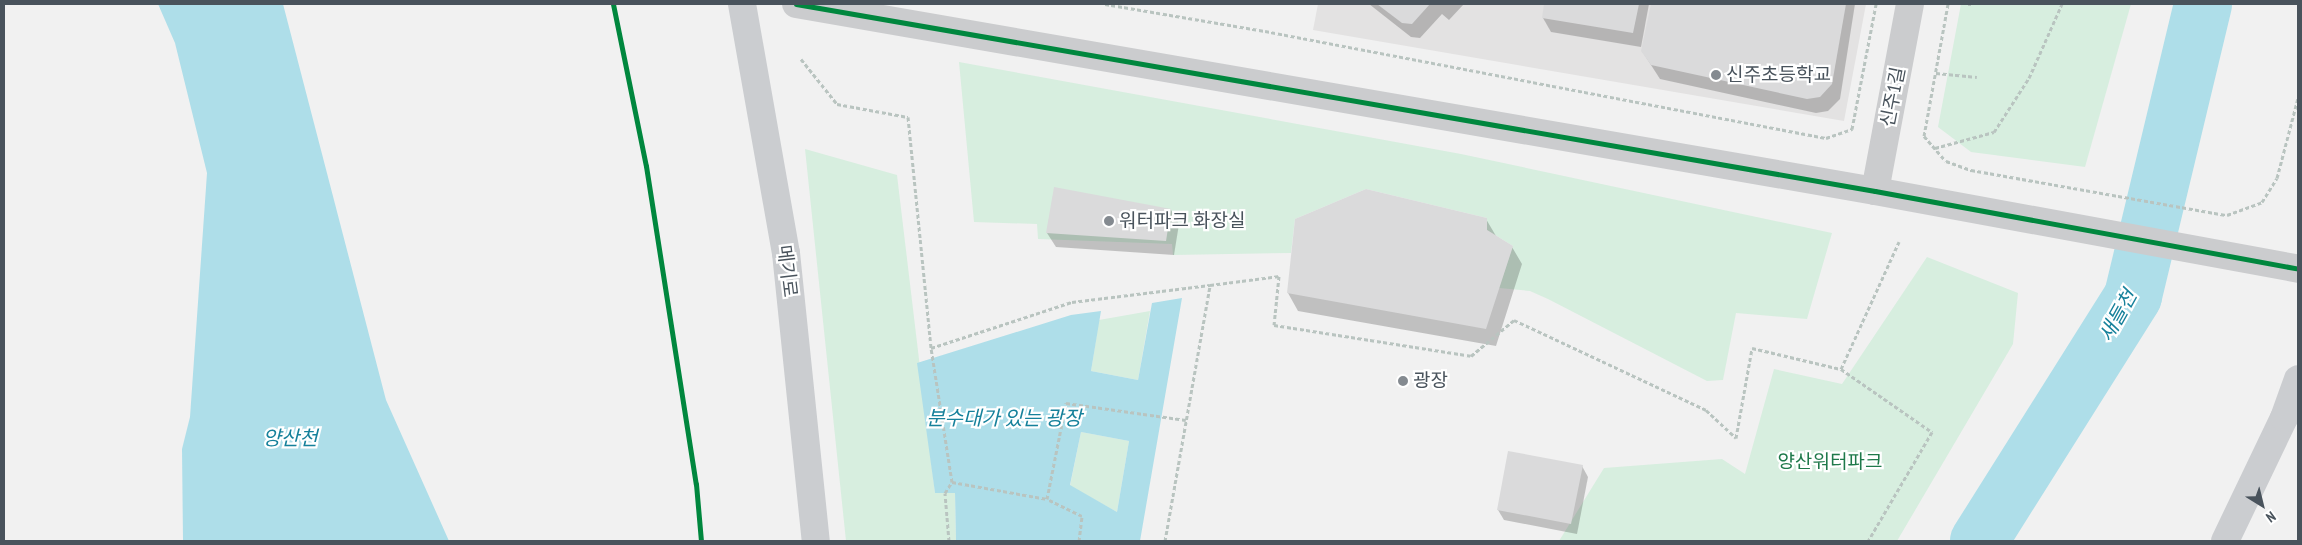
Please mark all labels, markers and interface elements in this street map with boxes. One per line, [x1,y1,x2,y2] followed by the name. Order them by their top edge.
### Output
[1726,64,1831,86] place label: 신주초등학교
[1876,65,1910,129] street label: 신주1길
[1710,69,1722,81] marker: 신주초등학교
[1119,210,1245,232] place label: 워터파크 화장실
[1103,215,1115,227] marker: 워터파크 화장실
[772,244,802,298] street label: 메기로
[2094,286,2142,346] water label: 새들천
[1413,370,1448,392] place label: 광장
[1397,375,1409,387] marker: 광장
[926,406,1082,430] water label: 분수대가 있는 광장
[262,426,318,450] water label: 양산천
[1778,451,1882,473] park label: 양산워터파크
[2237,480,2287,530] north arrow
[2262,508,2279,527] text: N

